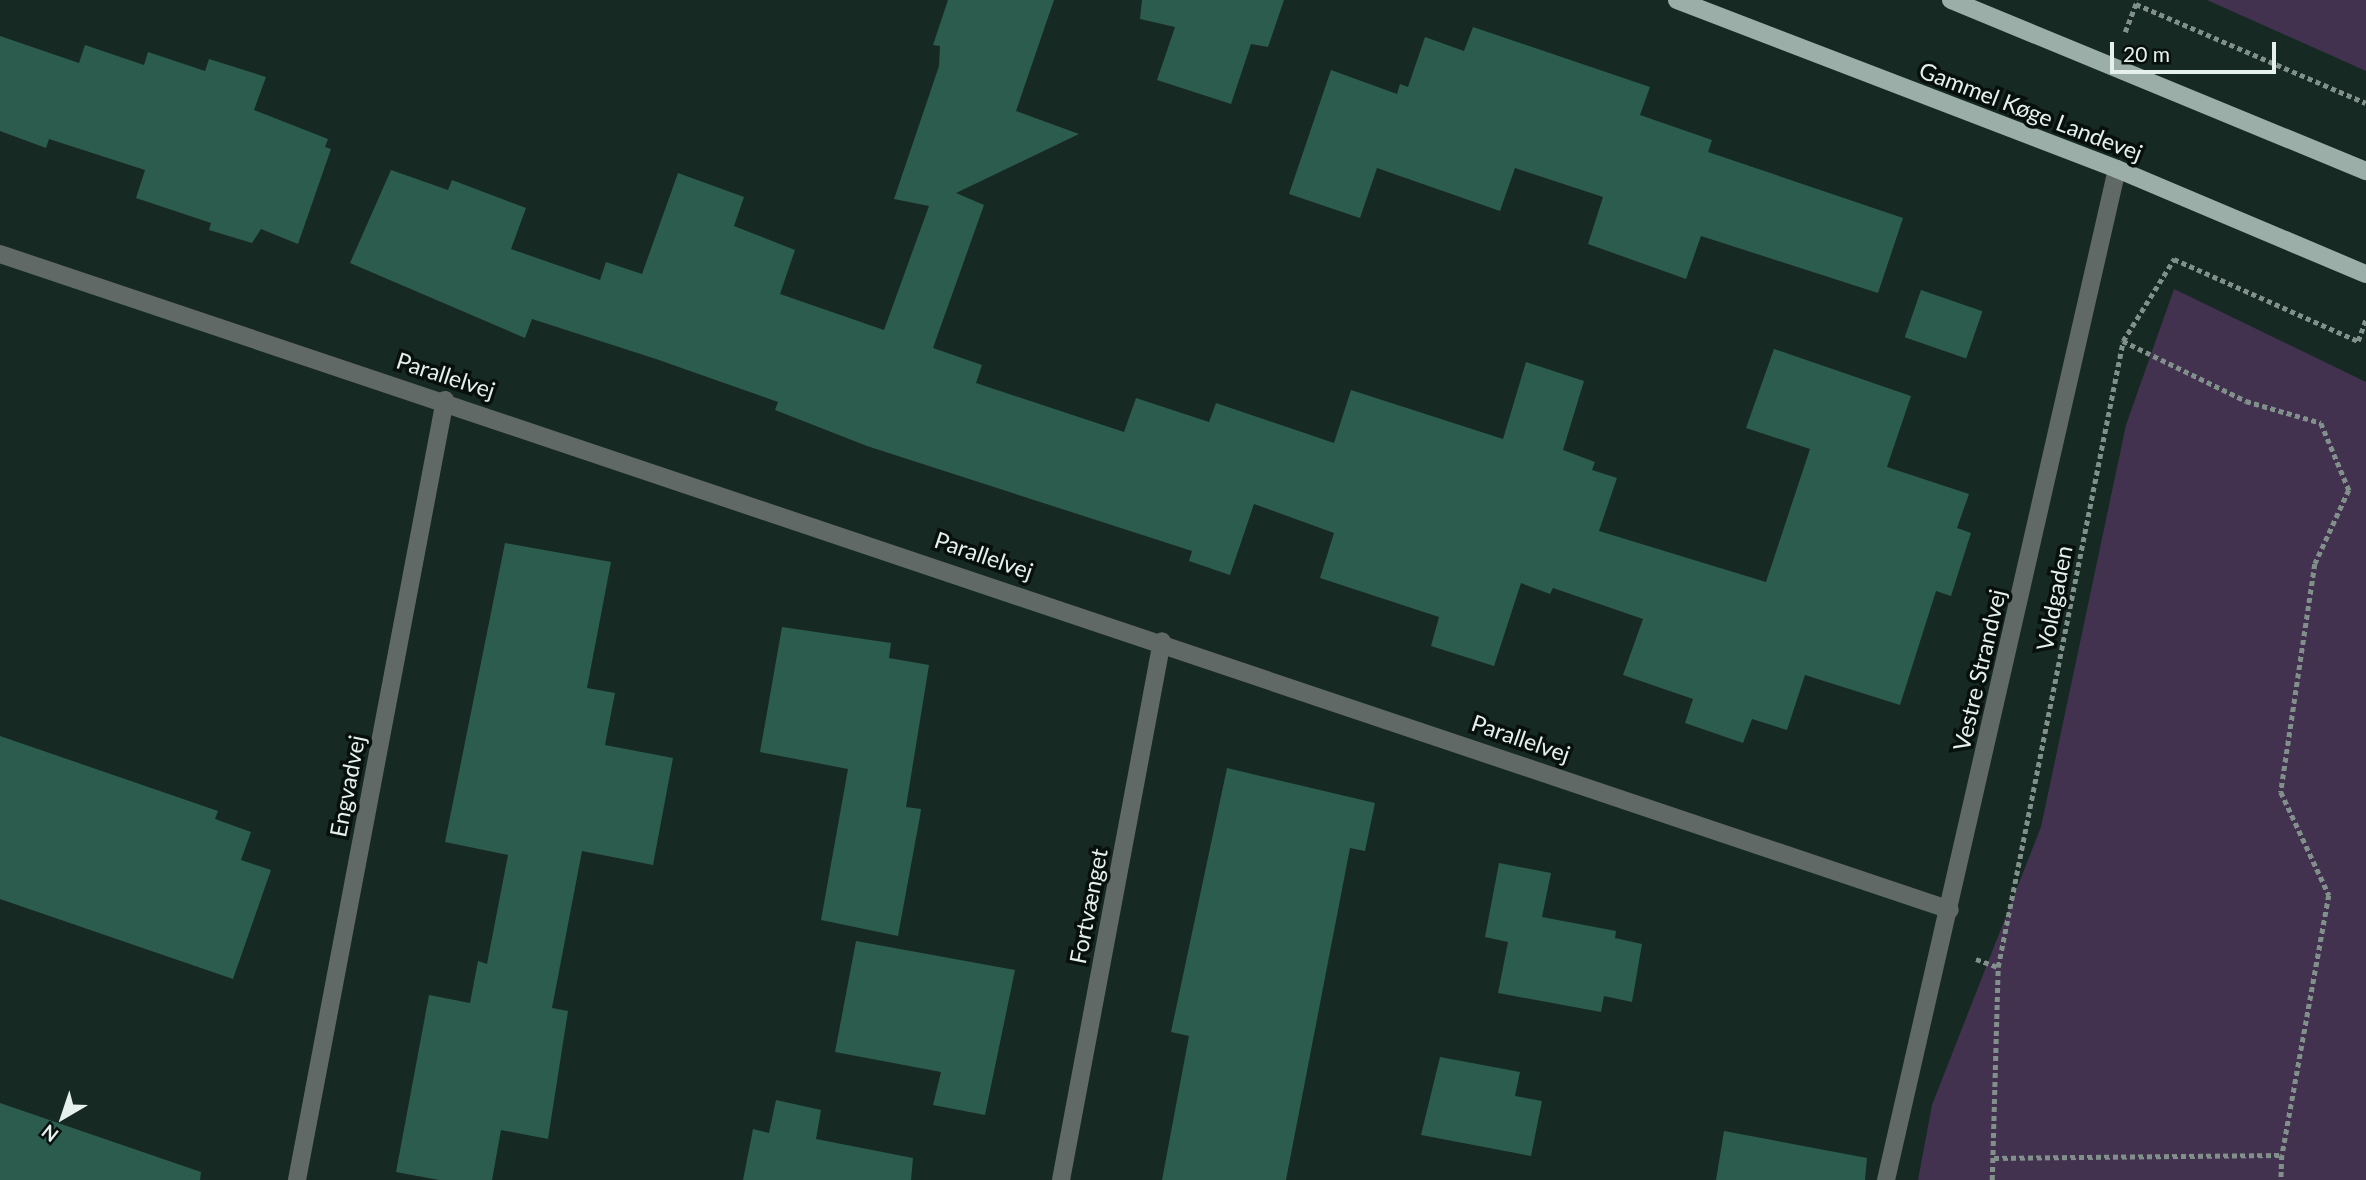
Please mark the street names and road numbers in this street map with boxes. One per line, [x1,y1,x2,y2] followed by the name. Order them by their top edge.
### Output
[1915,56,2147,166] street label: Gammel Køge Landevej
[393,346,499,404] street label: Parallelvej
[931,525,1037,585] street label: Parallelvej
[2030,543,2078,653] street label: Voldgaden
[1947,587,2011,753] street label: Vestre Strandvej
[1468,708,1574,768] street label: Parallelvej
[324,733,370,839] street label: Engvadvej
[1063,846,1113,966] street label: Fortvænget

